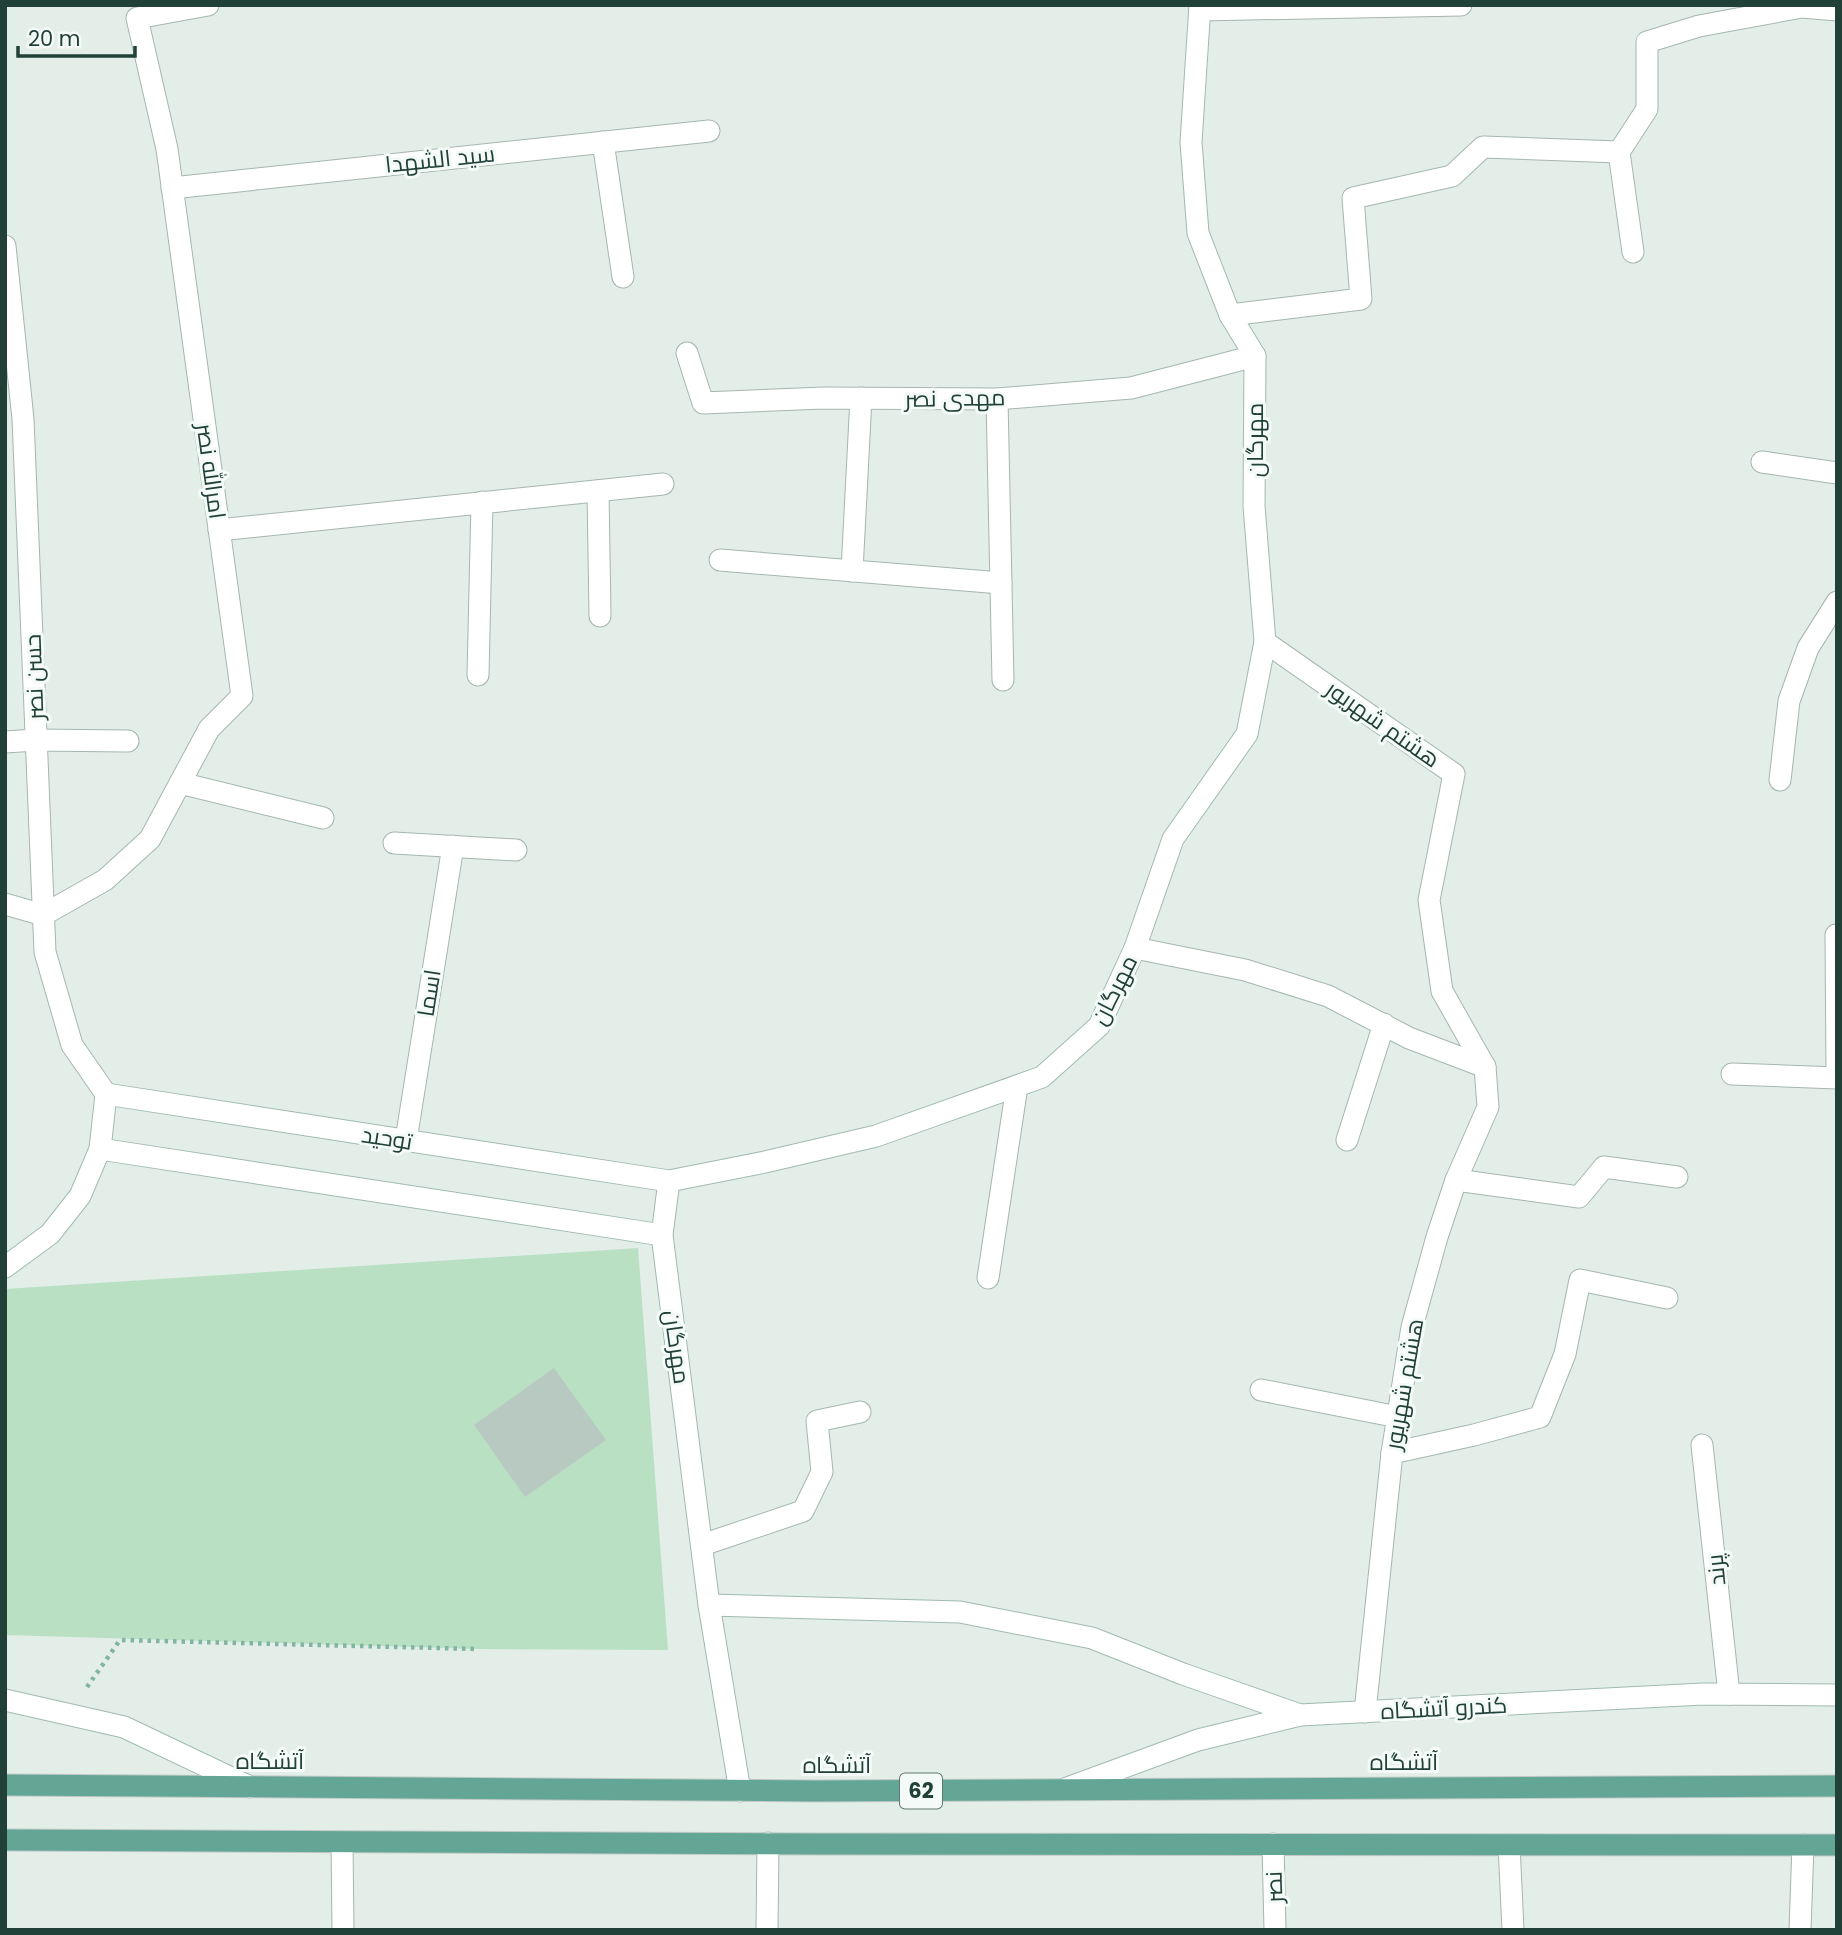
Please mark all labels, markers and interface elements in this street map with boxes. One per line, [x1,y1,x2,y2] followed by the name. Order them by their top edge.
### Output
[18,14,135,58] scale bar
[28,24,81,53] text: 20 m
[384,137,496,181] street label: سید الشهدا
[902,381,1006,415] street label: مهدی نصر
[1239,403,1271,477] street label: مهرگان
[188,419,234,521] street label: امرالله نصر
[17,633,52,723] street label: حسن نصر
[1318,672,1447,775] street label: هشتم شهریور
[1083,950,1145,1030] street label: مهرگان
[409,967,449,1019] street label: اسما
[359,1118,415,1158] street label: توحید
[656,1308,698,1386] street label: مهرگان
[1376,1316,1431,1454] street label: هشتم شهریور
[1698,1553,1734,1587] street label: پرند
[1380,1689,1508,1727] street label: کندرو آتشگاه
[236,1745,304,1777] street label: آتشگاه
[1370,1746,1438,1778] street label: آتشگاه
[803,1749,871,1781] street label: آتشگاه
[900,1774,942,1809] road number: 62
[1257,1871,1291,1905] street label: نصر

